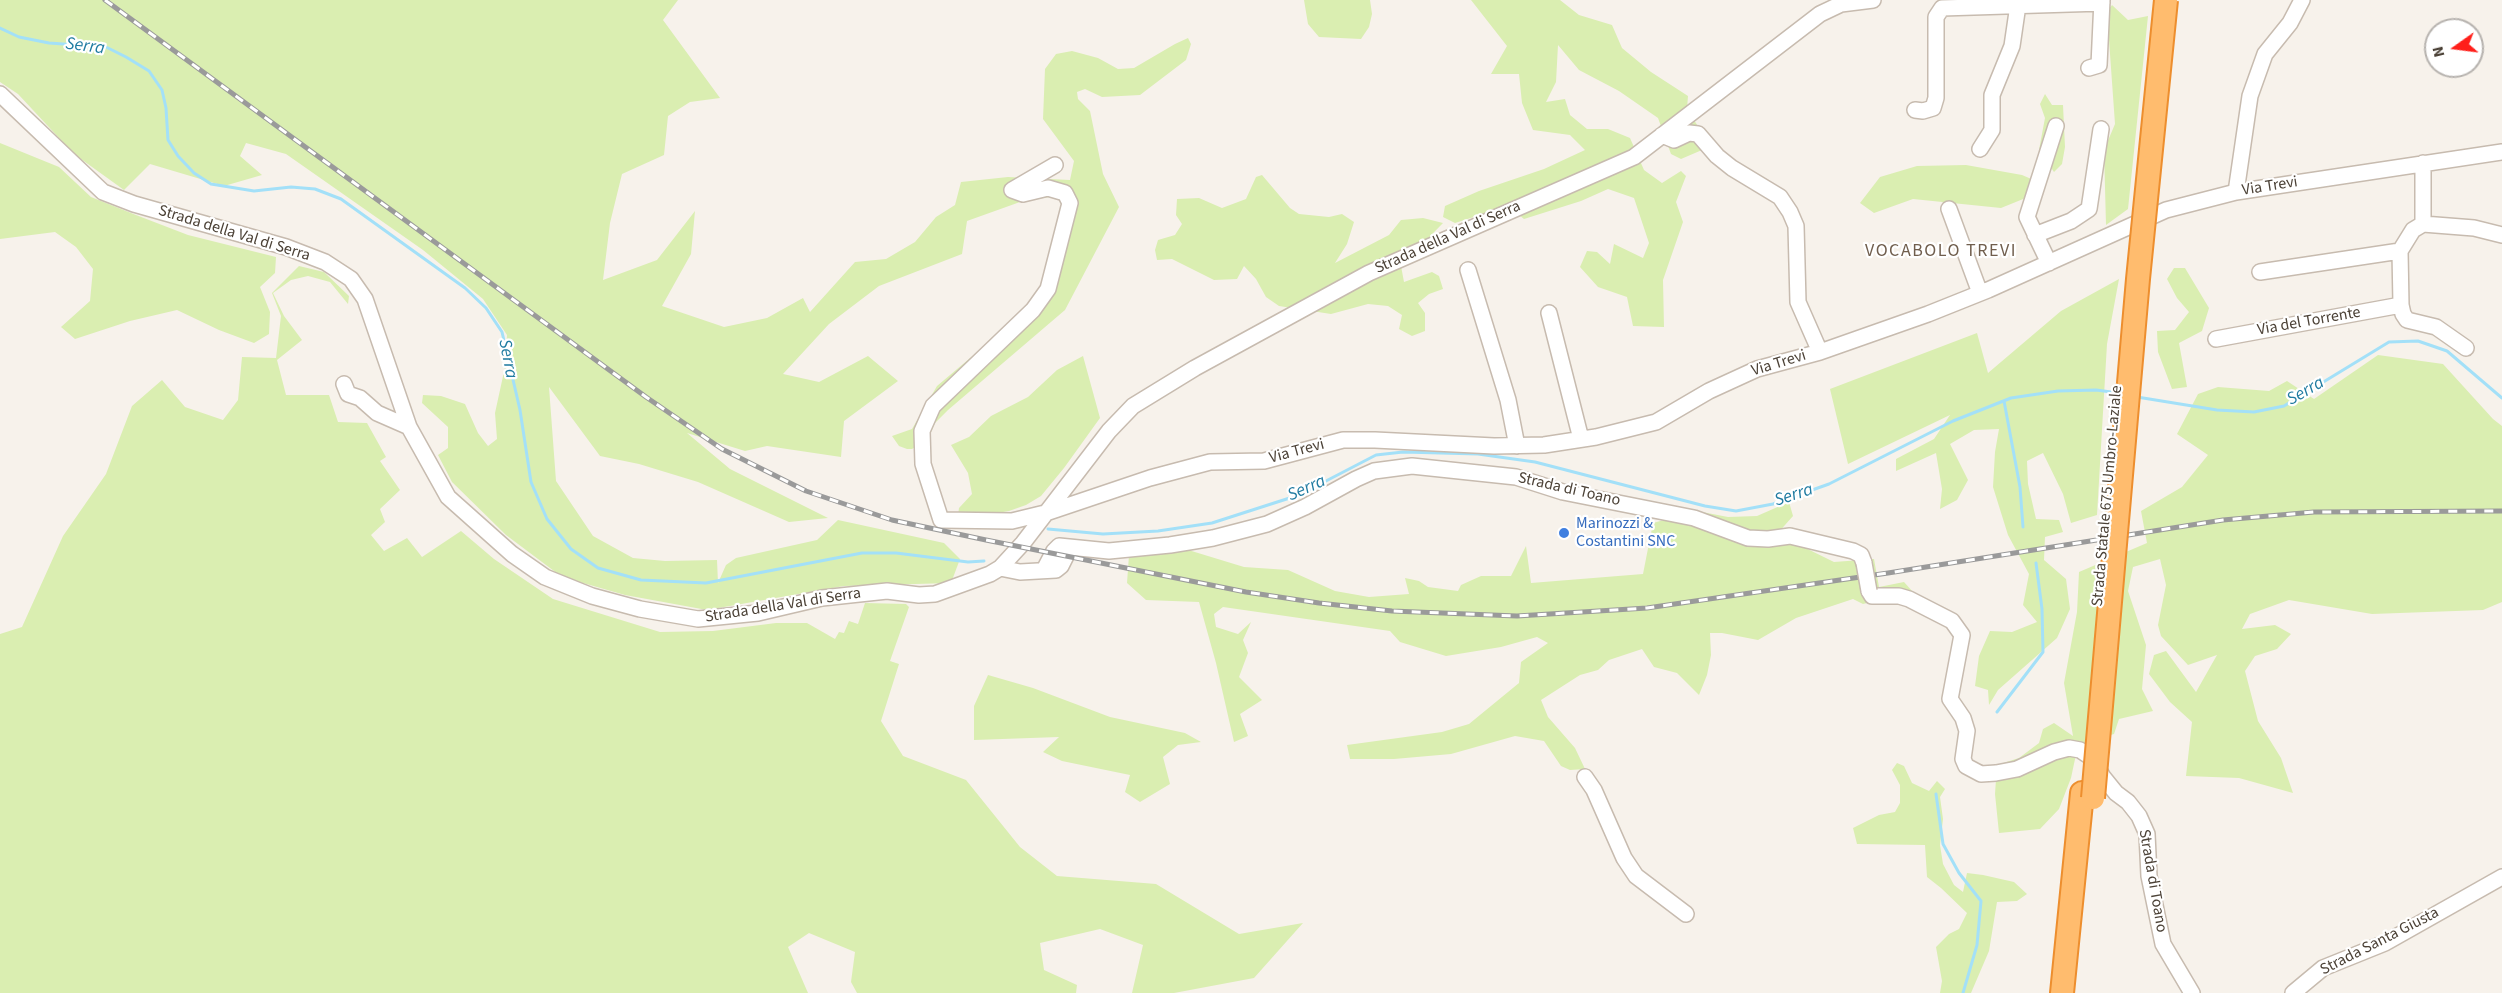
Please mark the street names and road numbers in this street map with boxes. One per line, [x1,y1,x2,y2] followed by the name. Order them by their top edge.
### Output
[2241,173,2299,201] street label: Via Trevi
[1372,197,1524,279] street label: Strada della Val di Serra
[156,202,312,266] street label: Strada della Val di Serra
[2256,303,2362,341] street label: Via del Torrente
[1749,347,1809,381] street label: Via Trevi
[2089,385,2127,607] street label: Strada Statale 675 Umbro-Laziale
[1267,435,1327,469] street label: Via Trevi
[1516,469,1622,511] street label: Strada di Toano
[704,584,862,628] street label: Strada della Val di Serra
[2133,828,2171,934] street label: Strada di Toano
[2317,904,2443,980] street label: Strada Santa Giusta

